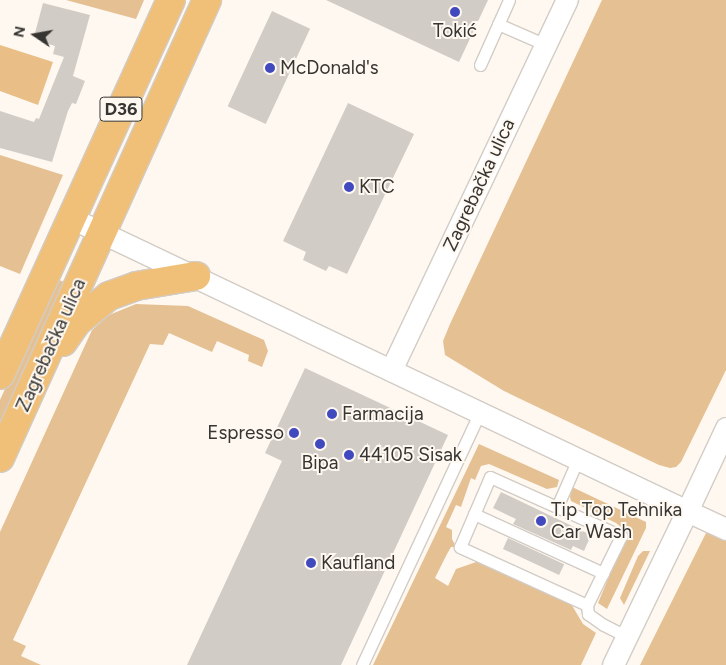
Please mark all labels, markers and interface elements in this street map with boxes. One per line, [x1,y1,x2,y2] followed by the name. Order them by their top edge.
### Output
[449,6,461,18] marker: Tokić
[10,10,60,60] north arrow
[433,20,477,42] place label: Tokić
[10,25,29,39] text: N
[280,57,379,79] place label: McDonald's
[264,62,276,74] marker: McDonald's
[98,94,144,125] road number: D36
[438,115,520,255] street label: Zagrebačka ulica
[359,176,395,198] place label: KTC
[343,181,355,193] marker: KTC
[11,275,91,415] street label: Zagrebačka ulica
[342,403,424,425] place label: Farmacija
[326,408,338,420] marker: Farmacija
[207,422,284,444] place label: Espresso
[288,427,300,439] marker: Espresso
[314,438,326,450] marker: Bipa
[359,444,462,466] place label: 44105 Sisak
[343,449,355,461] marker: 44105 Sisak
[302,452,338,474] place label: Bipa
[551,499,682,543] place label: Tip Top Tehnika Car Wash
[535,515,547,527] marker: Tip Top Tehnika Car Wash
[321,552,395,574] place label: Kaufland
[305,557,317,569] marker: Kaufland

